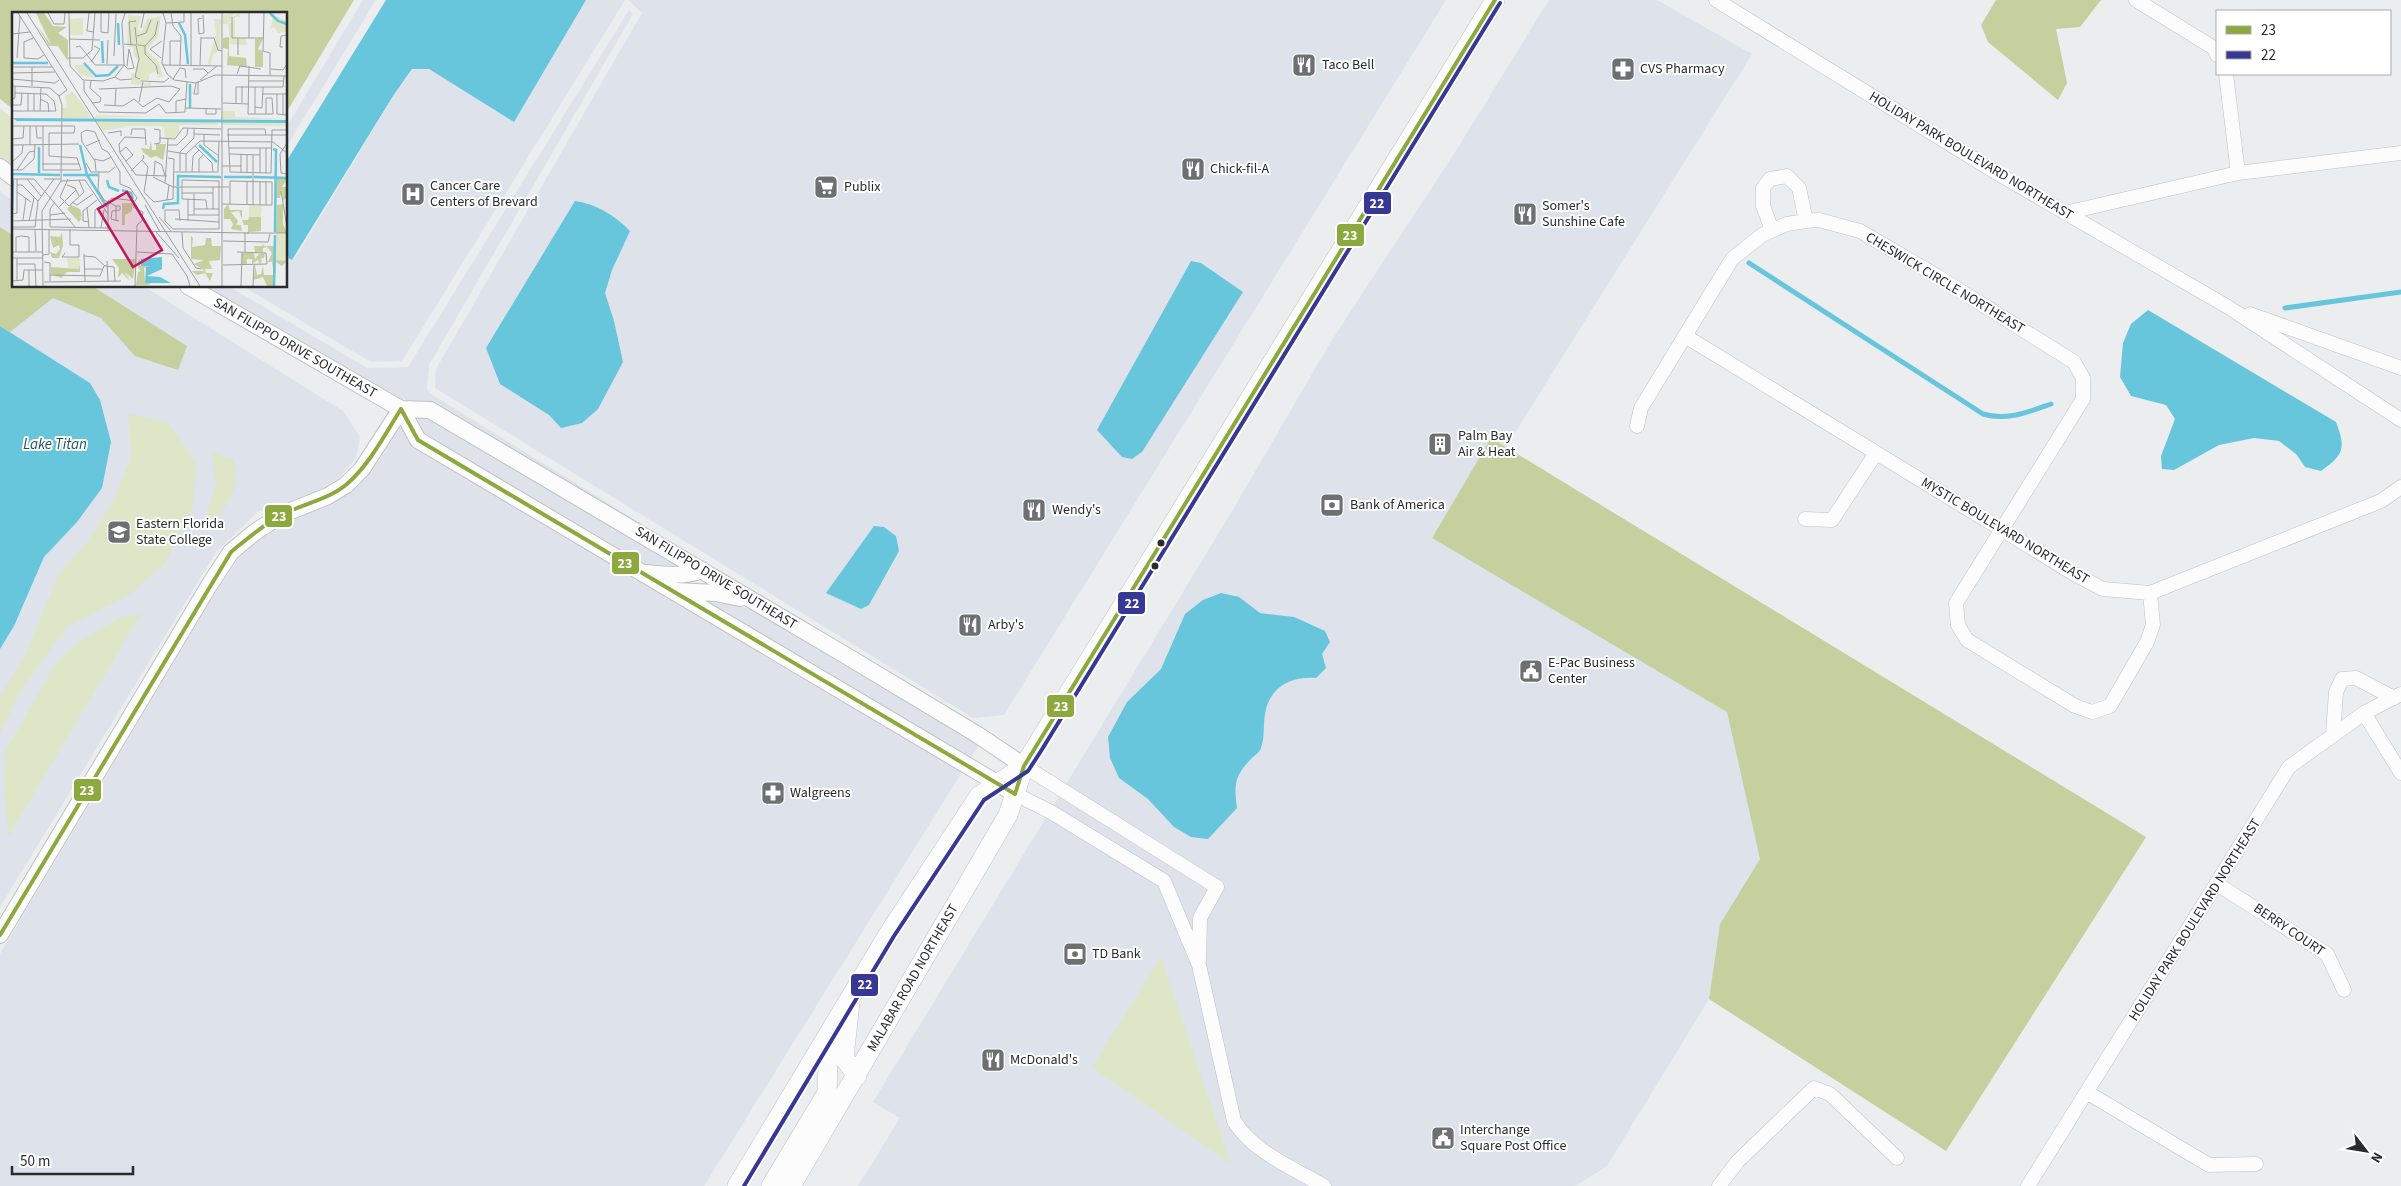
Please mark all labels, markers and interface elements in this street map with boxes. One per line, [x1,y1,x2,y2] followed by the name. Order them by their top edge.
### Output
[2216,10,2391,75] legend
[12,12,288,288] inset map
[2261,20,2276,41] text: 23
[2261,45,2276,66] text: 22
[1291,52,1317,78] restaurant icon: Taco Bell
[1322,55,1375,75] place label: Taco Bell
[1610,56,1636,82] pharmacy icon: CVS Pharmacy
[1640,59,1725,79] place label: CVS Pharmacy
[1865,87,2077,225] street label: HOLIDAY PARK BOULEVARD NORTHEAST
[1180,156,1206,182] restaurant icon: Chick-fil-A
[1210,159,1270,179] place label: Chick-fil-A
[813,174,839,200] supermarket icon: Publix
[430,176,538,212] place label: Cancer Care Centers of Brevard
[844,177,881,197] place label: Publix
[400,181,426,207] hospital icon: Cancer Care Centers of Brevard
[1363,191,1392,215] line badge: 22
[1370,194,1384,214] text: 22
[1542,196,1625,232] place label: Somer's Sunshine Cafe
[1512,201,1538,227] restaurant icon: Somer's Sunshine Cafe
[1336,223,1365,247] line badge: 23
[1343,226,1357,246] text: 23
[1862,227,2029,339] street label: CHESWICK CIRCLE NORTHEAST
[210,293,381,403] street label: SAN FILIPPO DRIVE SOUTHEAST
[1458,426,1516,462] place label: Palm Bay Air & Heat
[1427,431,1453,457] building icon: Palm Bay Air & Heat
[23,434,87,455] water label: Lake Titan
[1917,473,2093,590] street label: MYSTIC BOULEVARD NORTHEAST
[1319,492,1345,518] bank icon: Bank of America
[1350,495,1445,515] place label: Bank of America
[1021,497,1047,523] restaurant icon: Wendy's
[1052,500,1101,520] place label: Wendy's
[264,504,293,528] line badge: 23
[272,507,286,527] text: 23
[136,514,224,550] place label: Eastern Florida State College
[106,519,132,545] school or university icon: Eastern Florida State College
[631,522,801,635] street label: SAN FILIPPO DRIVE SOUTHEAST
[1156,538,1166,548] unlabelled marker
[611,551,640,575] line badge: 23
[618,554,632,574] text: 23
[1150,561,1160,571] unlabelled marker
[1117,591,1146,615] line badge: 22
[1125,594,1139,614] text: 22
[957,612,983,638] restaurant icon: Arby's
[988,615,1024,635] place label: Arby's
[1548,653,1635,689] place label: E-Pac Business Center
[1518,658,1544,684] public building icon: E-Pac Business Center
[1046,694,1075,718] line badge: 23
[1054,697,1068,717] text: 23
[73,778,102,802] line badge: 23
[760,780,786,806] pharmacy icon: Walgreens
[80,781,94,801] text: 23
[790,783,851,803] place label: Walgreens
[2124,815,2266,1025] street label: HOLIDAY PARK BOULEVARD NORTHEAST
[2249,899,2329,962] street label: BERRY COURT
[862,900,964,1055] street label: MALABAR ROAD NORTHEAST
[1062,941,1088,967] bank icon: TD Bank
[1092,944,1141,964] place label: TD Bank
[850,973,879,997] line badge: 22
[858,975,872,995] text: 22
[980,1047,1006,1073] restaurant icon: McDonald's
[1010,1050,1078,1070] place label: McDonald's
[1460,1120,1567,1156] place label: Interchange Square Post Office
[1430,1125,1456,1151] public building icon: Interchange Square Post Office
[2341,1126,2391,1176] north arrow
[12,1144,134,1176] scale bar
[2365,1148,2387,1166] text: N
[20,1151,50,1172] text: 50 m

